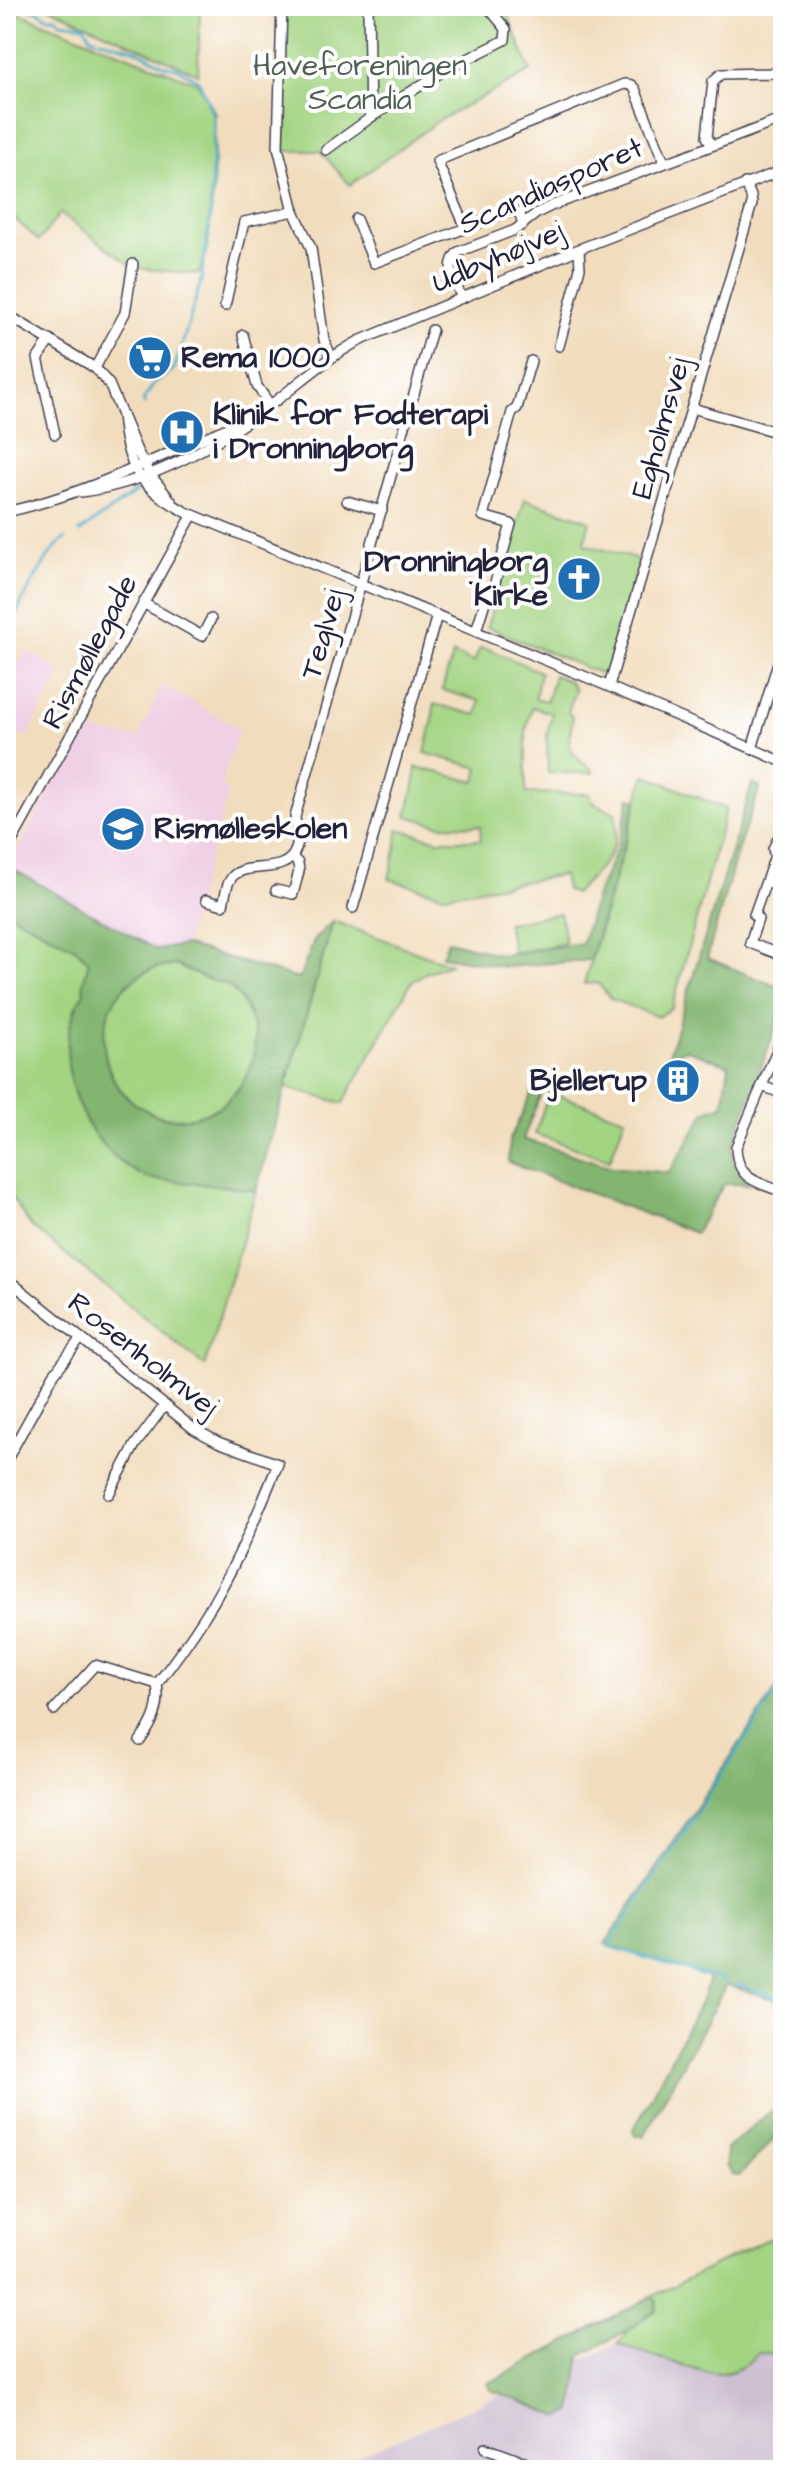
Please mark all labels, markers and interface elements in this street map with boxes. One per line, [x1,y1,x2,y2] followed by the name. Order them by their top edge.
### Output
[253,45,467,121] park label: Haveforeningen Scandia
[452,127,650,245] street label: Scandiasporet
[425,210,572,305] street label: Udbyhøjvej
[126,334,174,382] supermarket icon: Rema 1000
[181,337,330,379] place label: Rema 1000
[621,352,702,504] street label: Egholmsvej
[213,394,489,472] place label: Klinik for Fodterapi i Dronningborg
[158,408,206,456] hospital icon: Klinik for Fodterapi i Dronningborg
[364,541,549,617] place label: Dronningborg Kirke
[555,555,603,603] church icon: Dronningborg Kirke
[32,567,149,737] street label: Rismøllegade
[290,583,357,684] street label: Teglvej
[99,805,147,853] school or university icon: Rismølleskolen
[154,808,347,850] place label: Rismølleskolen
[654,1057,702,1105] building icon: Bjellerup
[530,1060,647,1103] place label: Bjellerup
[59,1283,228,1428] street label: Rosenholmvej

